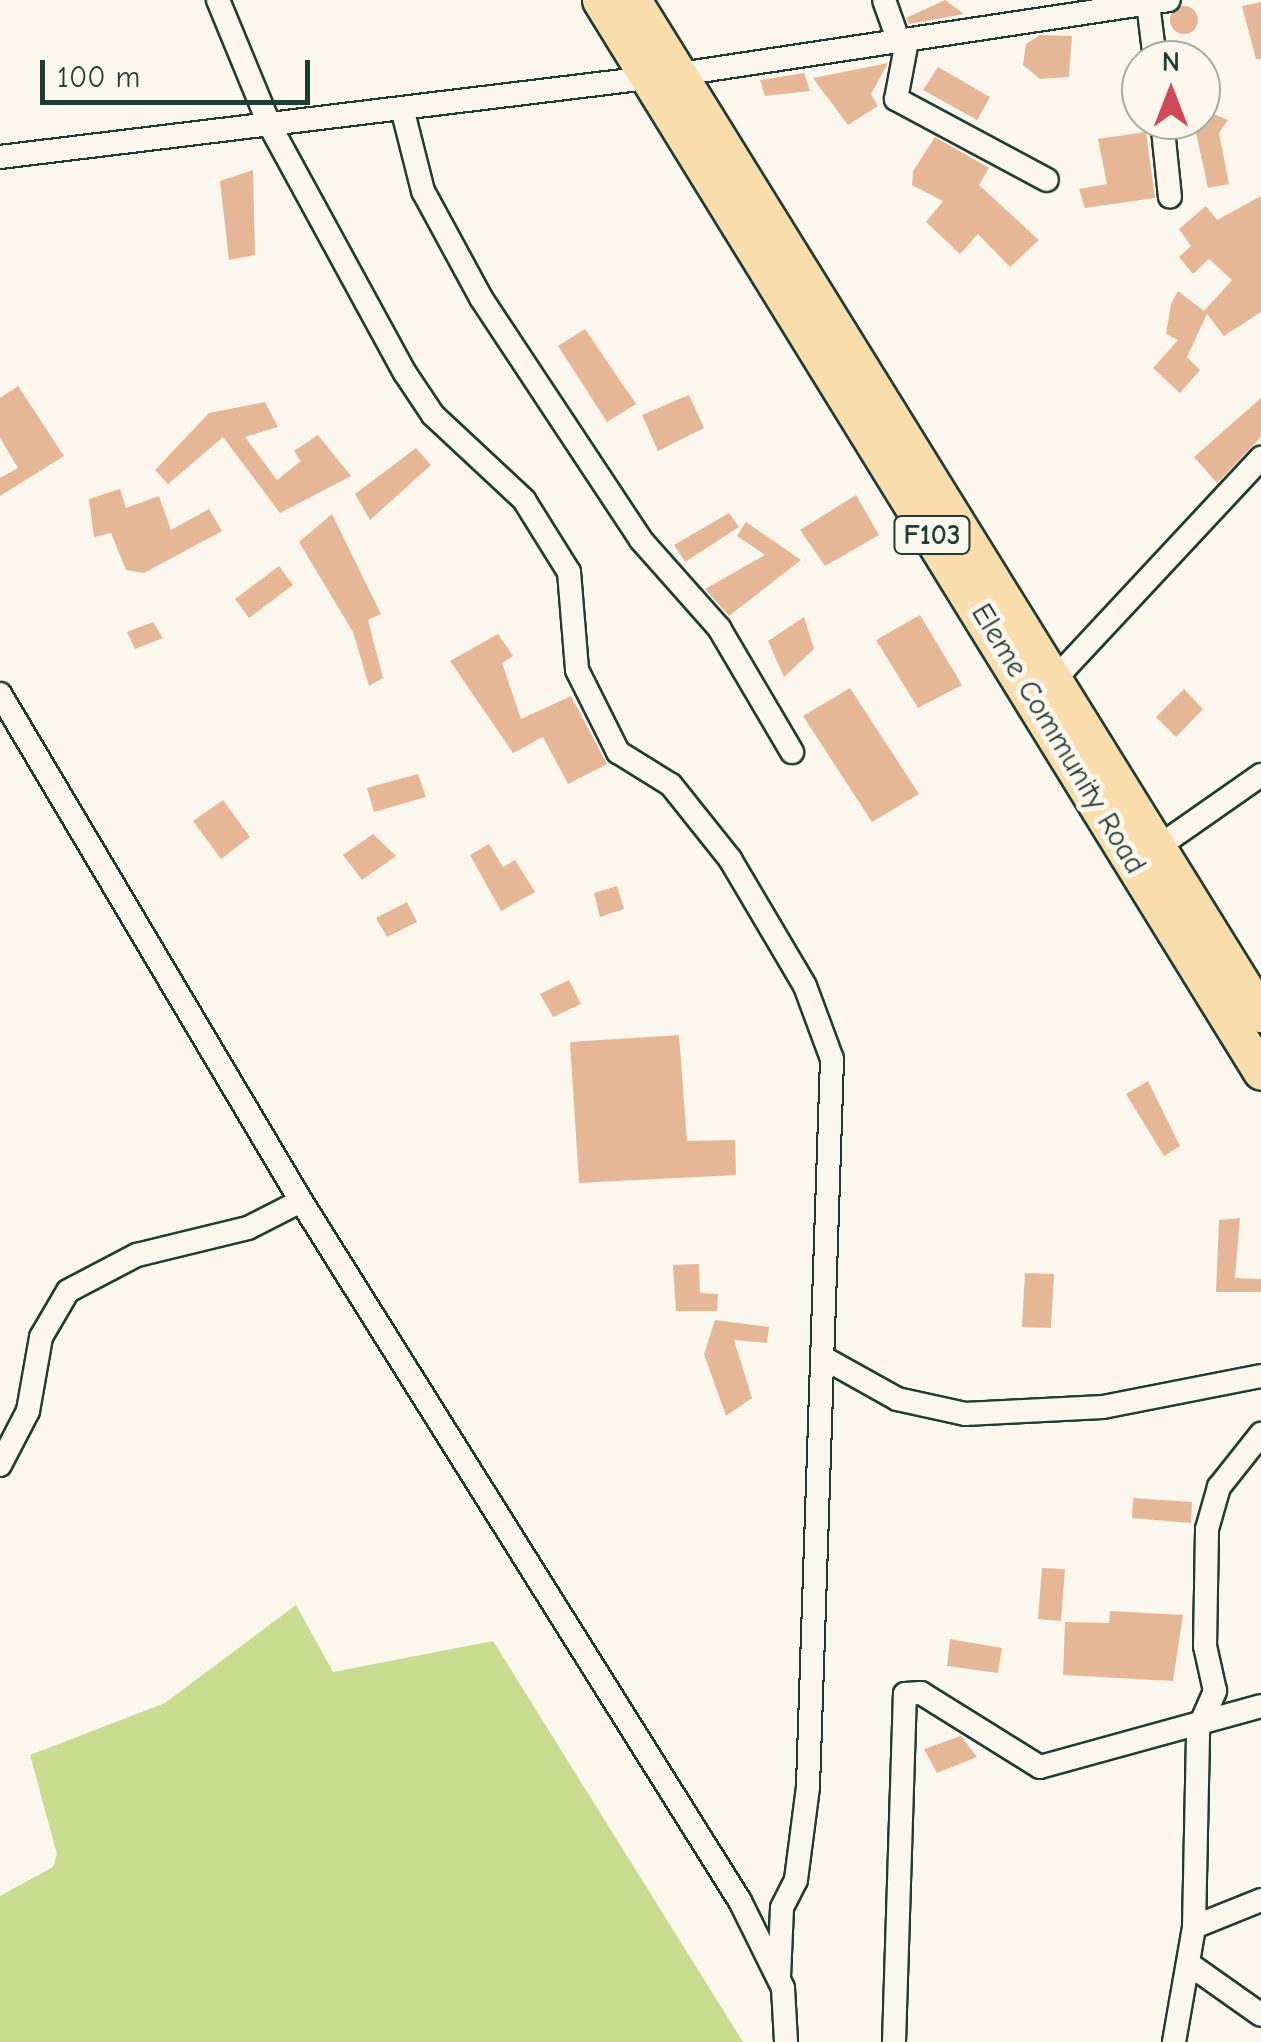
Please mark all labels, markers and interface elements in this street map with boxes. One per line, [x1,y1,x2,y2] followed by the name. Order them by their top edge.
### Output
[45,40,315,102] scale bar
[1121,40,1221,140] north arrow
[1162,46,1180,78] text: N
[57,60,140,95] text: 100 m
[892,512,972,558] road number: F103
[963,597,1153,881] street label: Eleme Community Road

